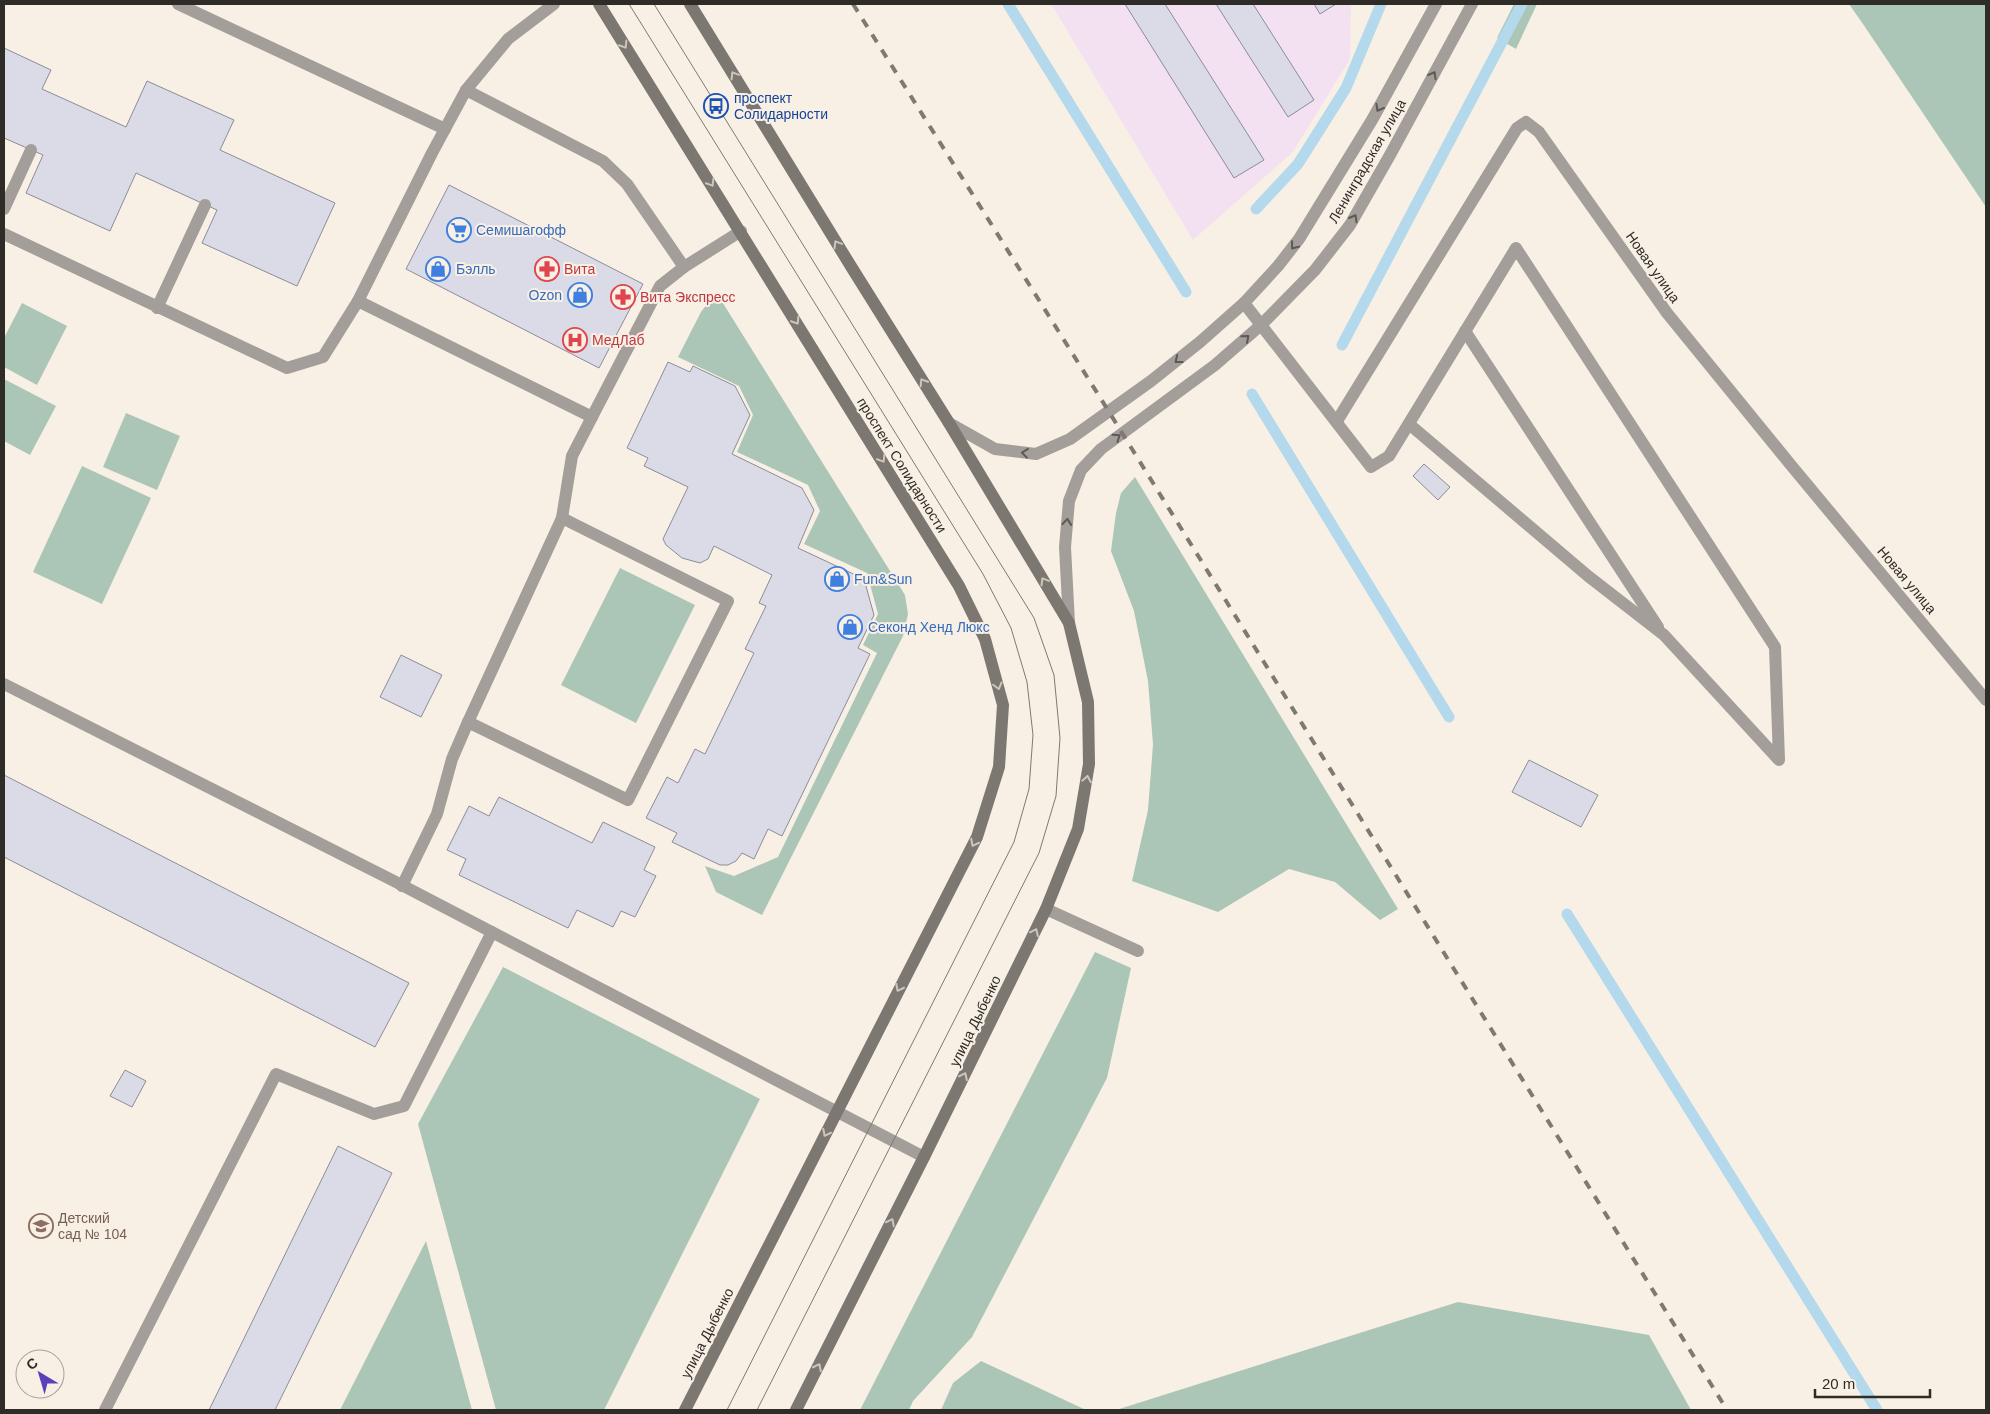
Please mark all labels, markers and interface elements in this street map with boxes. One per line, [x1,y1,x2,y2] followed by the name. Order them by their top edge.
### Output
[618,40,628,49] one-way arrow
[731,72,741,81] one-way arrow
[1426,72,1436,81] one-way arrow
[734,90,828,122] place label: проспект Солидарности
[703,93,729,119] bus stop icon: проспект Солидарности
[1325,96,1409,226] street label: Ленинградская улица
[1375,103,1385,112] one-way arrow
[704,177,714,186] one-way arrow
[1348,214,1358,223] one-way arrow
[446,217,472,243] supermarket icon: Семишагофф
[476,222,566,238] place label: Семишагофф
[1623,228,1683,306] street label: Новая улица
[1291,240,1299,249] one-way arrow
[833,241,843,250] one-way arrow
[425,256,451,282] shop icon: Бэлль
[534,256,560,282] pharmacy icon: Вита
[456,261,496,277] place label: Бэлль
[564,261,595,277] place label: Вита
[567,282,593,308] shop icon: Ozon
[610,284,636,310] pharmacy icon: Вита Экспресс
[529,287,562,303] place label: Ozon
[640,289,736,305] place label: Вита Экспресс
[790,315,800,324] one-way arrow
[562,327,588,353] hospital icon: МедЛаб
[592,332,644,348] place label: МедЛаб
[1240,335,1249,344] one-way arrow
[1175,354,1184,362] one-way arrow
[920,378,930,387] one-way arrow
[854,395,950,535] street label: проспект Солидарности
[1111,434,1121,443] one-way arrow
[1020,448,1028,459] one-way arrow
[875,454,885,463] one-way arrow
[1061,517,1072,525] one-way arrow
[1874,543,1940,617] street label: Новая улица
[824,566,850,592] shop icon: Fun&Sun
[854,571,912,587] place label: Fun&Sun
[1041,577,1051,586] one-way arrow
[837,614,863,640] shop icon: Секонд Хенд Люкс
[868,619,990,635] place label: Секонд Хенд Люкс
[992,681,1002,690] one-way arrow
[1081,775,1091,784] one-way arrow
[970,838,980,847] one-way arrow
[1029,928,1039,937] one-way arrow
[946,973,1004,1069] street label: улица Дыбенко
[895,983,905,992] one-way arrow
[958,1073,968,1082] one-way arrow
[822,1127,832,1136] one-way arrow
[58,1210,127,1242] place label: Детский сад № 104
[28,1213,54,1239] school or university icon: Детский сад № 104
[885,1218,896,1227] one-way arrow
[677,1285,737,1381] street label: улица Дыбенко
[15,1349,65,1399] north arrow
[23,1354,41,1373] text: С
[812,1363,822,1372] one-way arrow
[1815,1366,1930,1398] scale bar
[1822,1375,1855,1392] text: 20 m

